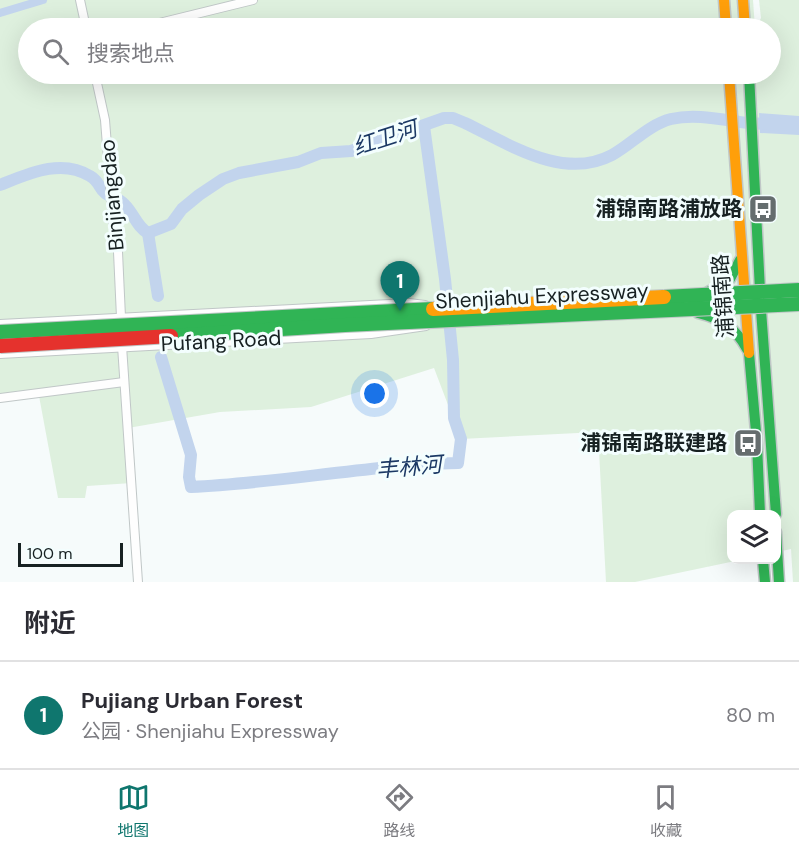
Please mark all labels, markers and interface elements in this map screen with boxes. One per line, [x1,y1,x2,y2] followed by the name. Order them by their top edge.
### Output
[18,18,781,84] search box
[39,35,72,68] icon: search
[87,39,175,68] text: 搜索地点
[349,113,425,162] water label: 红卫河
[93,138,131,252] street label: Binjiangdao
[747,193,779,225] bus stop icon: 浦锦南路浦放路
[595,195,742,223] place label: 浦锦南路浦放路
[706,253,740,339] street label: 浦锦南路
[380,262,420,311] pin: 1
[435,276,650,316] street label: Shenjiahu Expressway
[160,324,282,358] street label: Pufang Road
[360,379,389,408] your location
[732,427,764,459] bus stop icon: 浦锦南路联建路
[580,429,727,457] place label: 浦锦南路联建路
[375,449,447,484] water label: 丰林河
[727,510,781,564] map controls
[727,510,781,564] button: layers
[18,540,123,568] scale bar
[27,543,72,564] text: 100 m
[24,606,76,640] text: 附近
[81,686,303,715] text: Pujiang Urban Forest
[40,702,47,728] text: 1
[726,702,775,728] text: 80 m
[81,718,339,744] text: 公园 · Shenjiahu Expressway
[117,781,150,841] tab: 地图
[383,781,416,841] tab: 路线
[649,781,682,841] tab: 收藏

